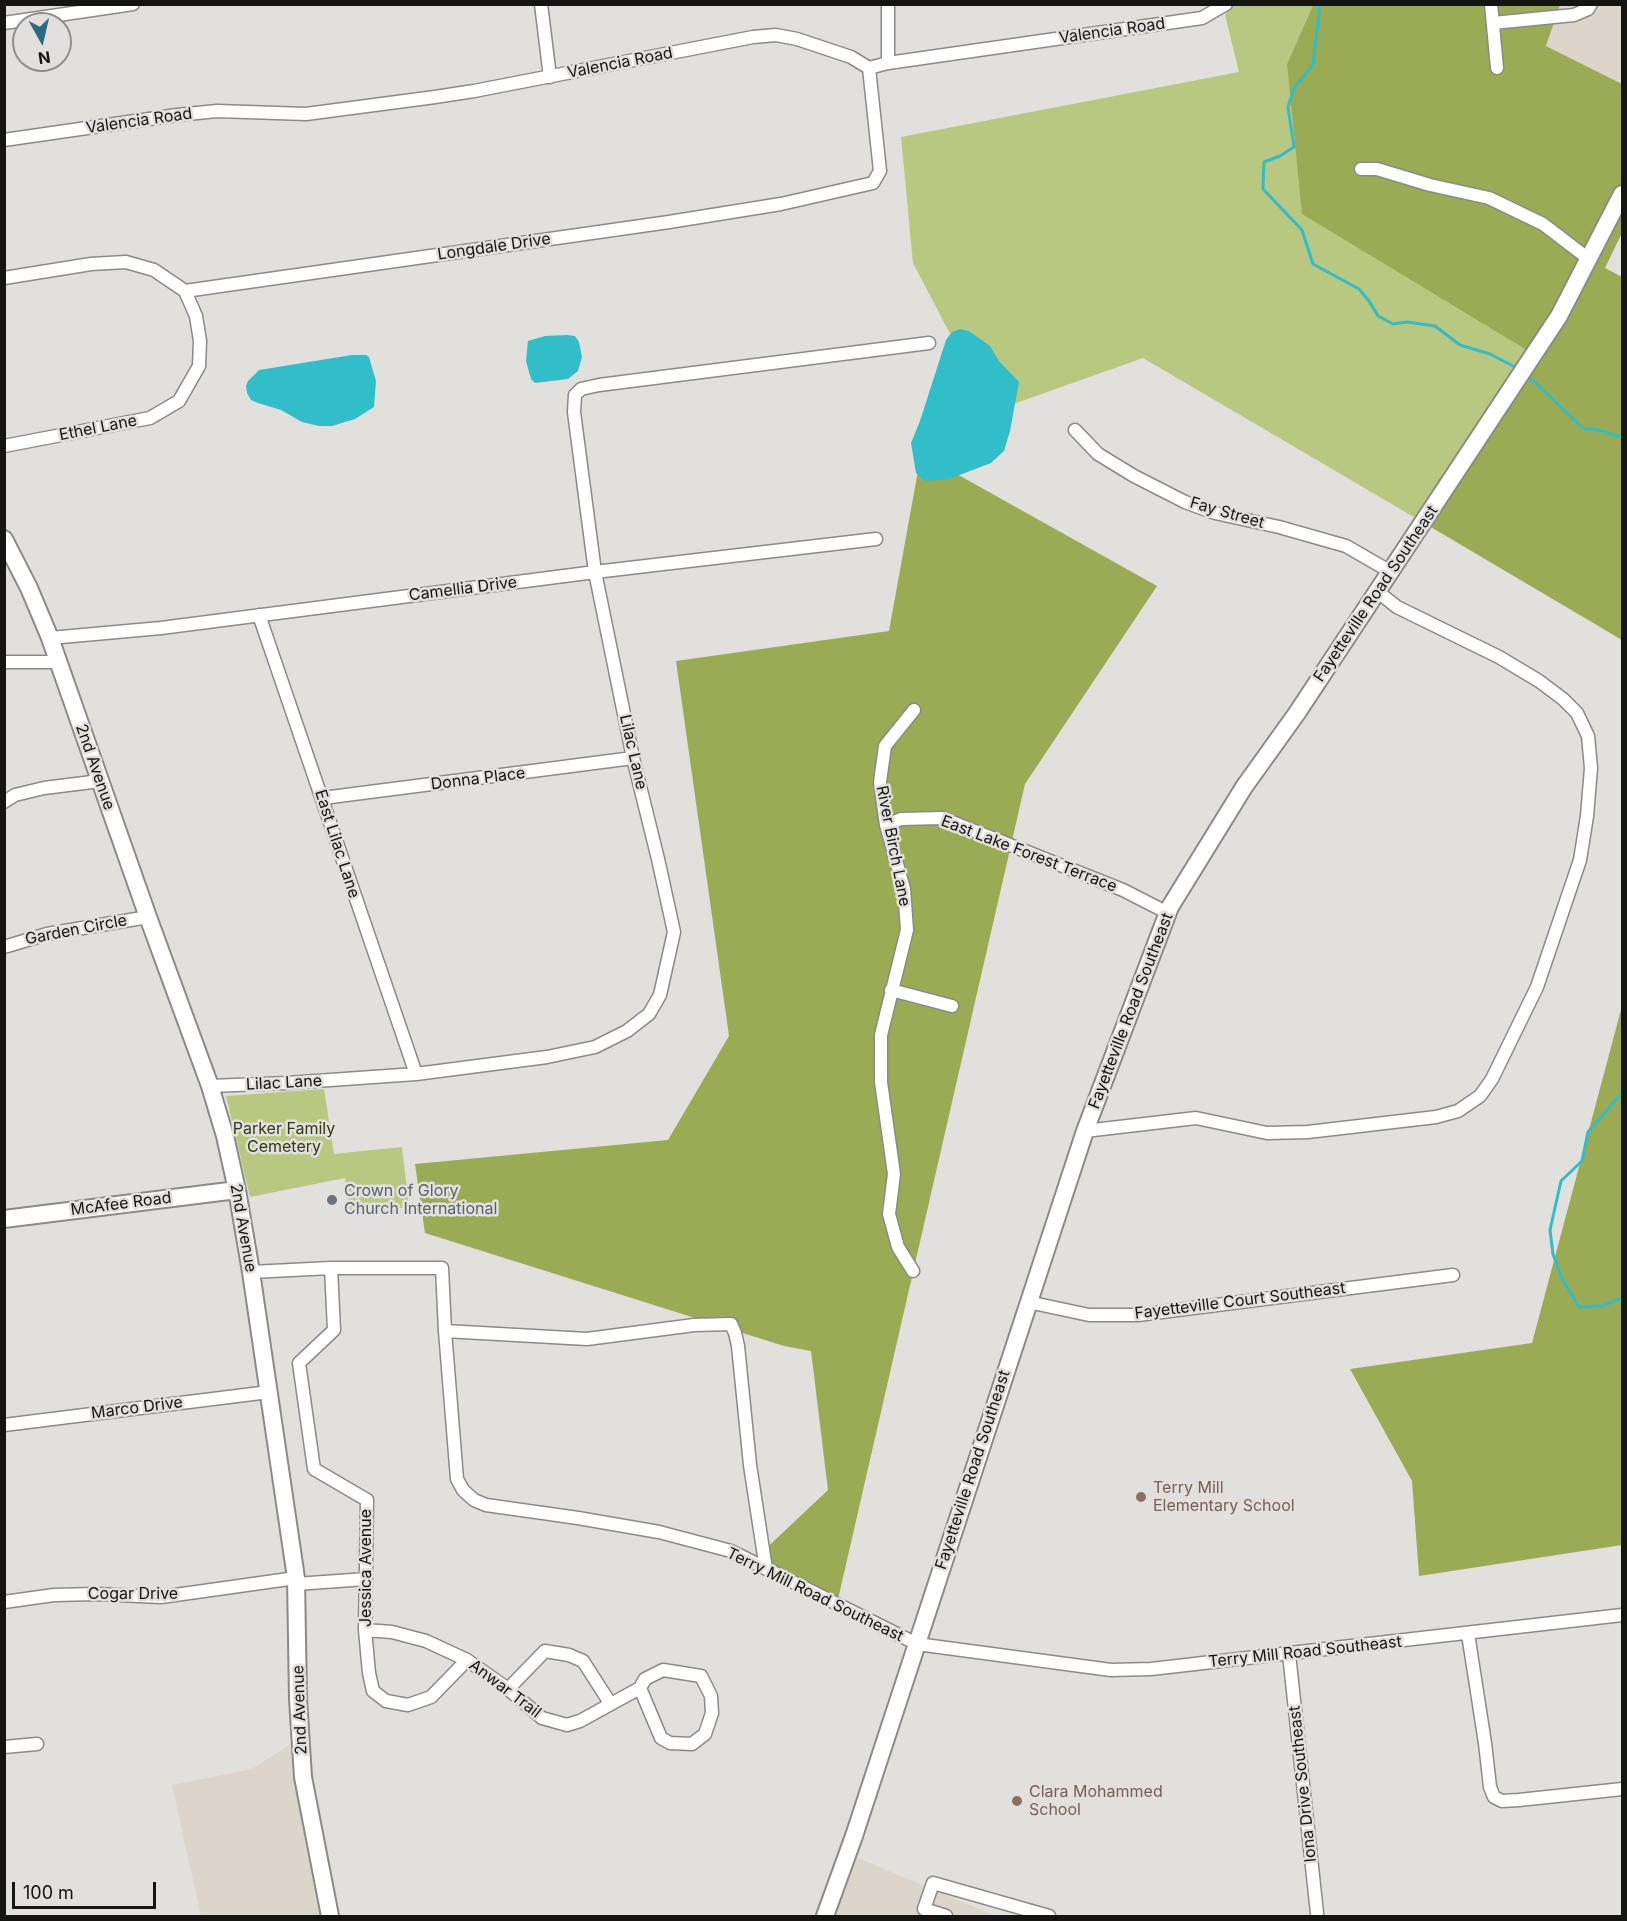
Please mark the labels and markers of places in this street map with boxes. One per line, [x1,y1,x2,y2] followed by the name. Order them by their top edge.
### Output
[344,1181,497,1219] place label: Crown of Glory Church International
[325,1193,339,1207] marker: Crown of Glory Church International
[1153,1478,1295,1516] place label: Terry Mill Elementary School
[1134,1490,1148,1504] marker: Terry Mill Elementary School
[1029,1782,1163,1820] place label: Clara Mohammed School
[1010,1794,1024,1808] marker: Clara Mohammed School

